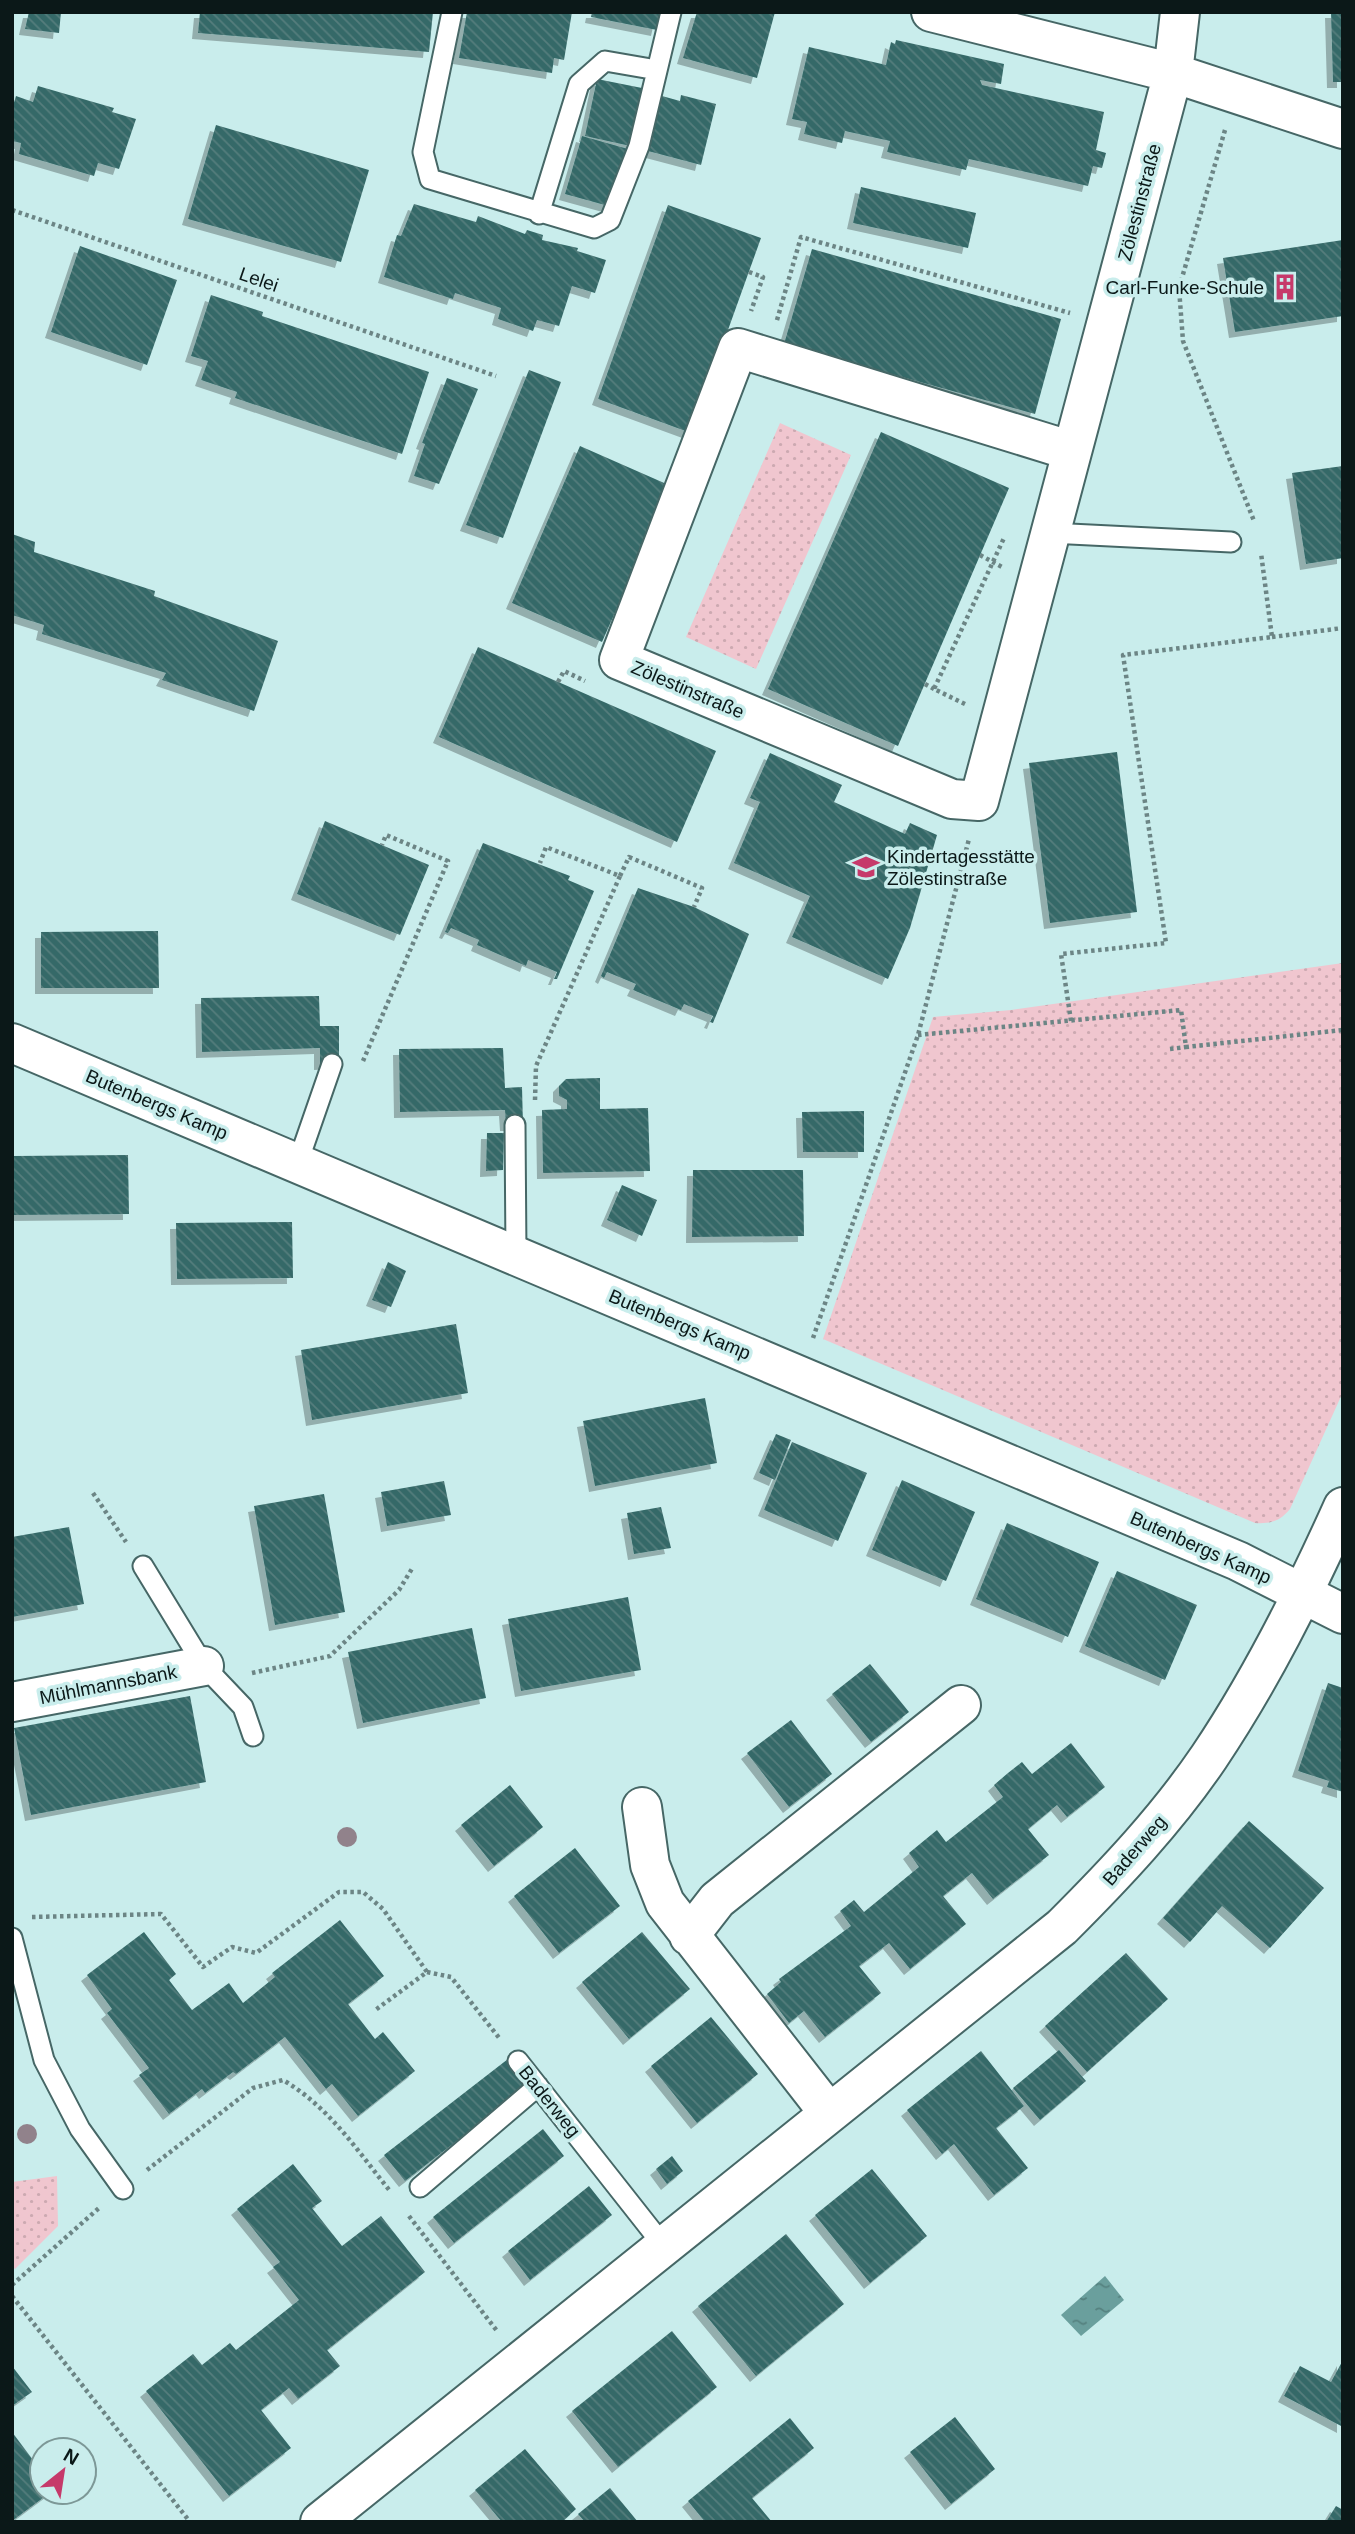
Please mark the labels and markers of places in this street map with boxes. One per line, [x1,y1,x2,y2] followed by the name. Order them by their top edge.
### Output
[1270,272,1300,302] building icon: Carl-Funke-Schule
[1106,277,1264,298] place label: Carl-Funke-Schule
[887,846,1035,889] place label: Kindertagesstätte Zölestinstraße
[851,852,881,882] school or university icon: Kindertagesstätte Zölestinstraße

